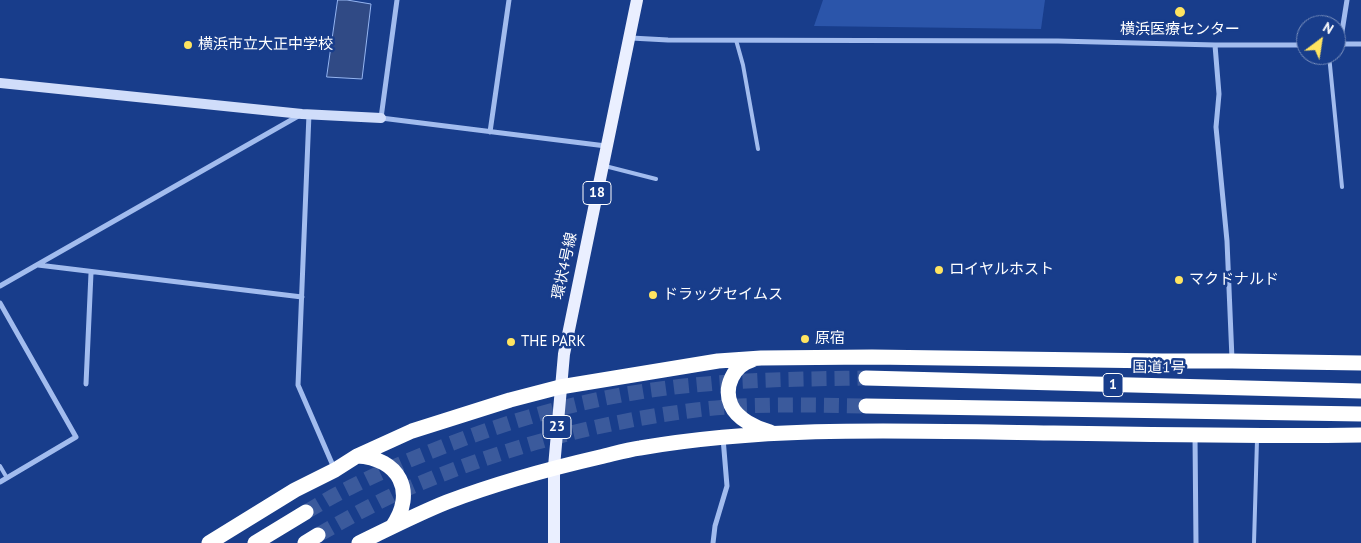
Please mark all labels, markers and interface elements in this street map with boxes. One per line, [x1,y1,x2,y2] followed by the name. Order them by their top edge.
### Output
[1173,5,1187,19] marker: 横浜医療センター
[1296,15,1346,65] north arrow
[1320,18,1337,38] text: N
[1120,21,1240,39] place label: 横浜医療センター
[198,36,333,54] place label: 横浜市立大正中学校
[182,39,194,51] marker: 横浜市立大正中学校
[583,182,611,204] road number: 18
[549,231,581,301] street label: 環状4号線
[949,261,1054,279] place label: ロイヤルホスト
[933,264,945,276] marker: ロイヤルホスト
[1189,271,1279,289] place label: マクドナルド
[1173,274,1185,286] marker: マクドナルド
[663,286,783,304] place label: ドラッグセイムス
[647,289,659,301] marker: ドラッグセイムス
[815,330,845,348] place label: 原宿
[521,333,586,351] place label: THE PARK
[799,333,811,345] marker: 原宿
[505,336,517,348] marker: THE PARK
[1132,359,1186,377] street label: 国道1号
[1103,374,1123,396] road number: 1
[543,416,571,438] road number: 23

